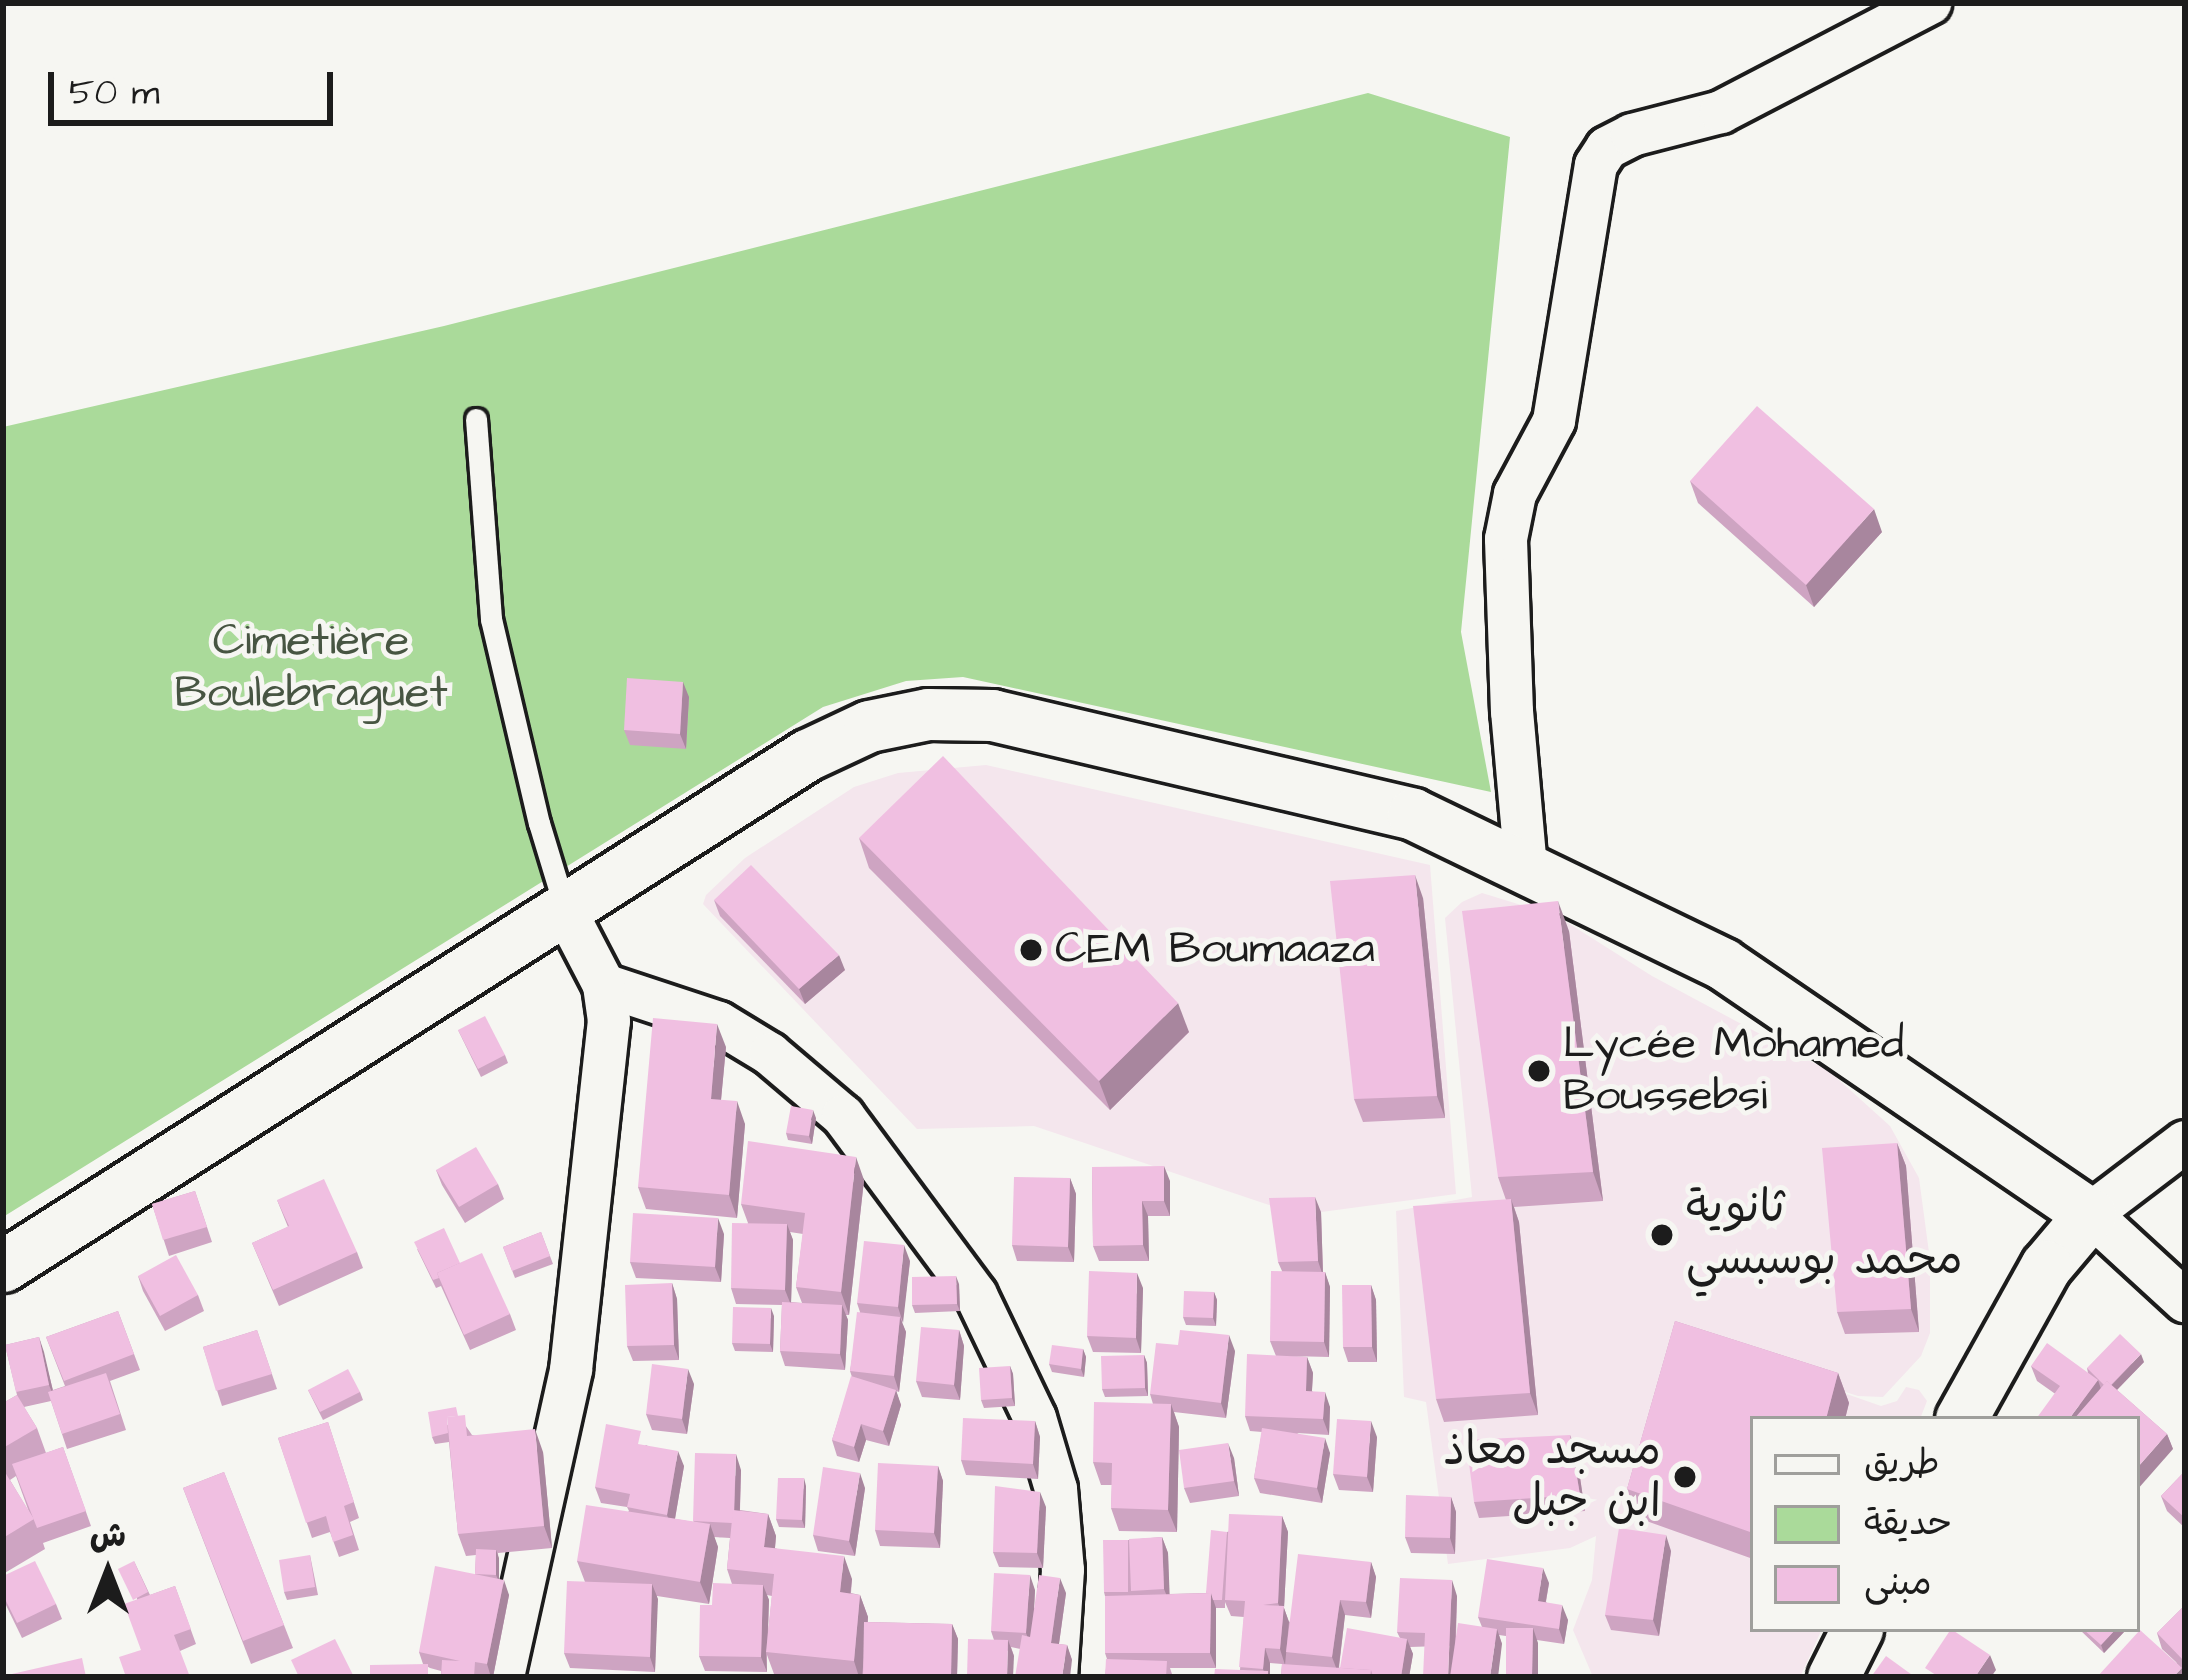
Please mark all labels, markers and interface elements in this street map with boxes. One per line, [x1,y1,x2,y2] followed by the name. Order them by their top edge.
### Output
[54,48,339,122] scale bar
[69,67,160,118] text: 50 m
[174,615,448,721] park label: Cimetière Boulebraguet
[1055,923,1375,977] place label: CEM Boumaaza
[1018,937,1044,963] marker: CEM Boumaaza
[1563,1018,1904,1124] place label: Lycée Mohamed Boussebsi
[1526,1058,1552,1084] marker: Lycée Mohamed Boussebsi
[1686,1182,1963,1288] place label: ثانوية محمد بوسبسي
[1649,1222,1675,1248] marker: ثانوية محمد بوسبسي
[1750,1416,2140,1632] legend
[1443,1424,1661,1530] place label: مسجد معاذ ابن جبل
[1864,1438,1940,1489] text: طريق
[1672,1464,1698,1490] marker: مسجد معاذ ابن جبل
[1864,1498,1952,1549] text: حديقة
[48,1512,168,1632] north arrow
[90,1513,126,1559] text: ش
[1864,1558,1932,1609] text: مبنى

